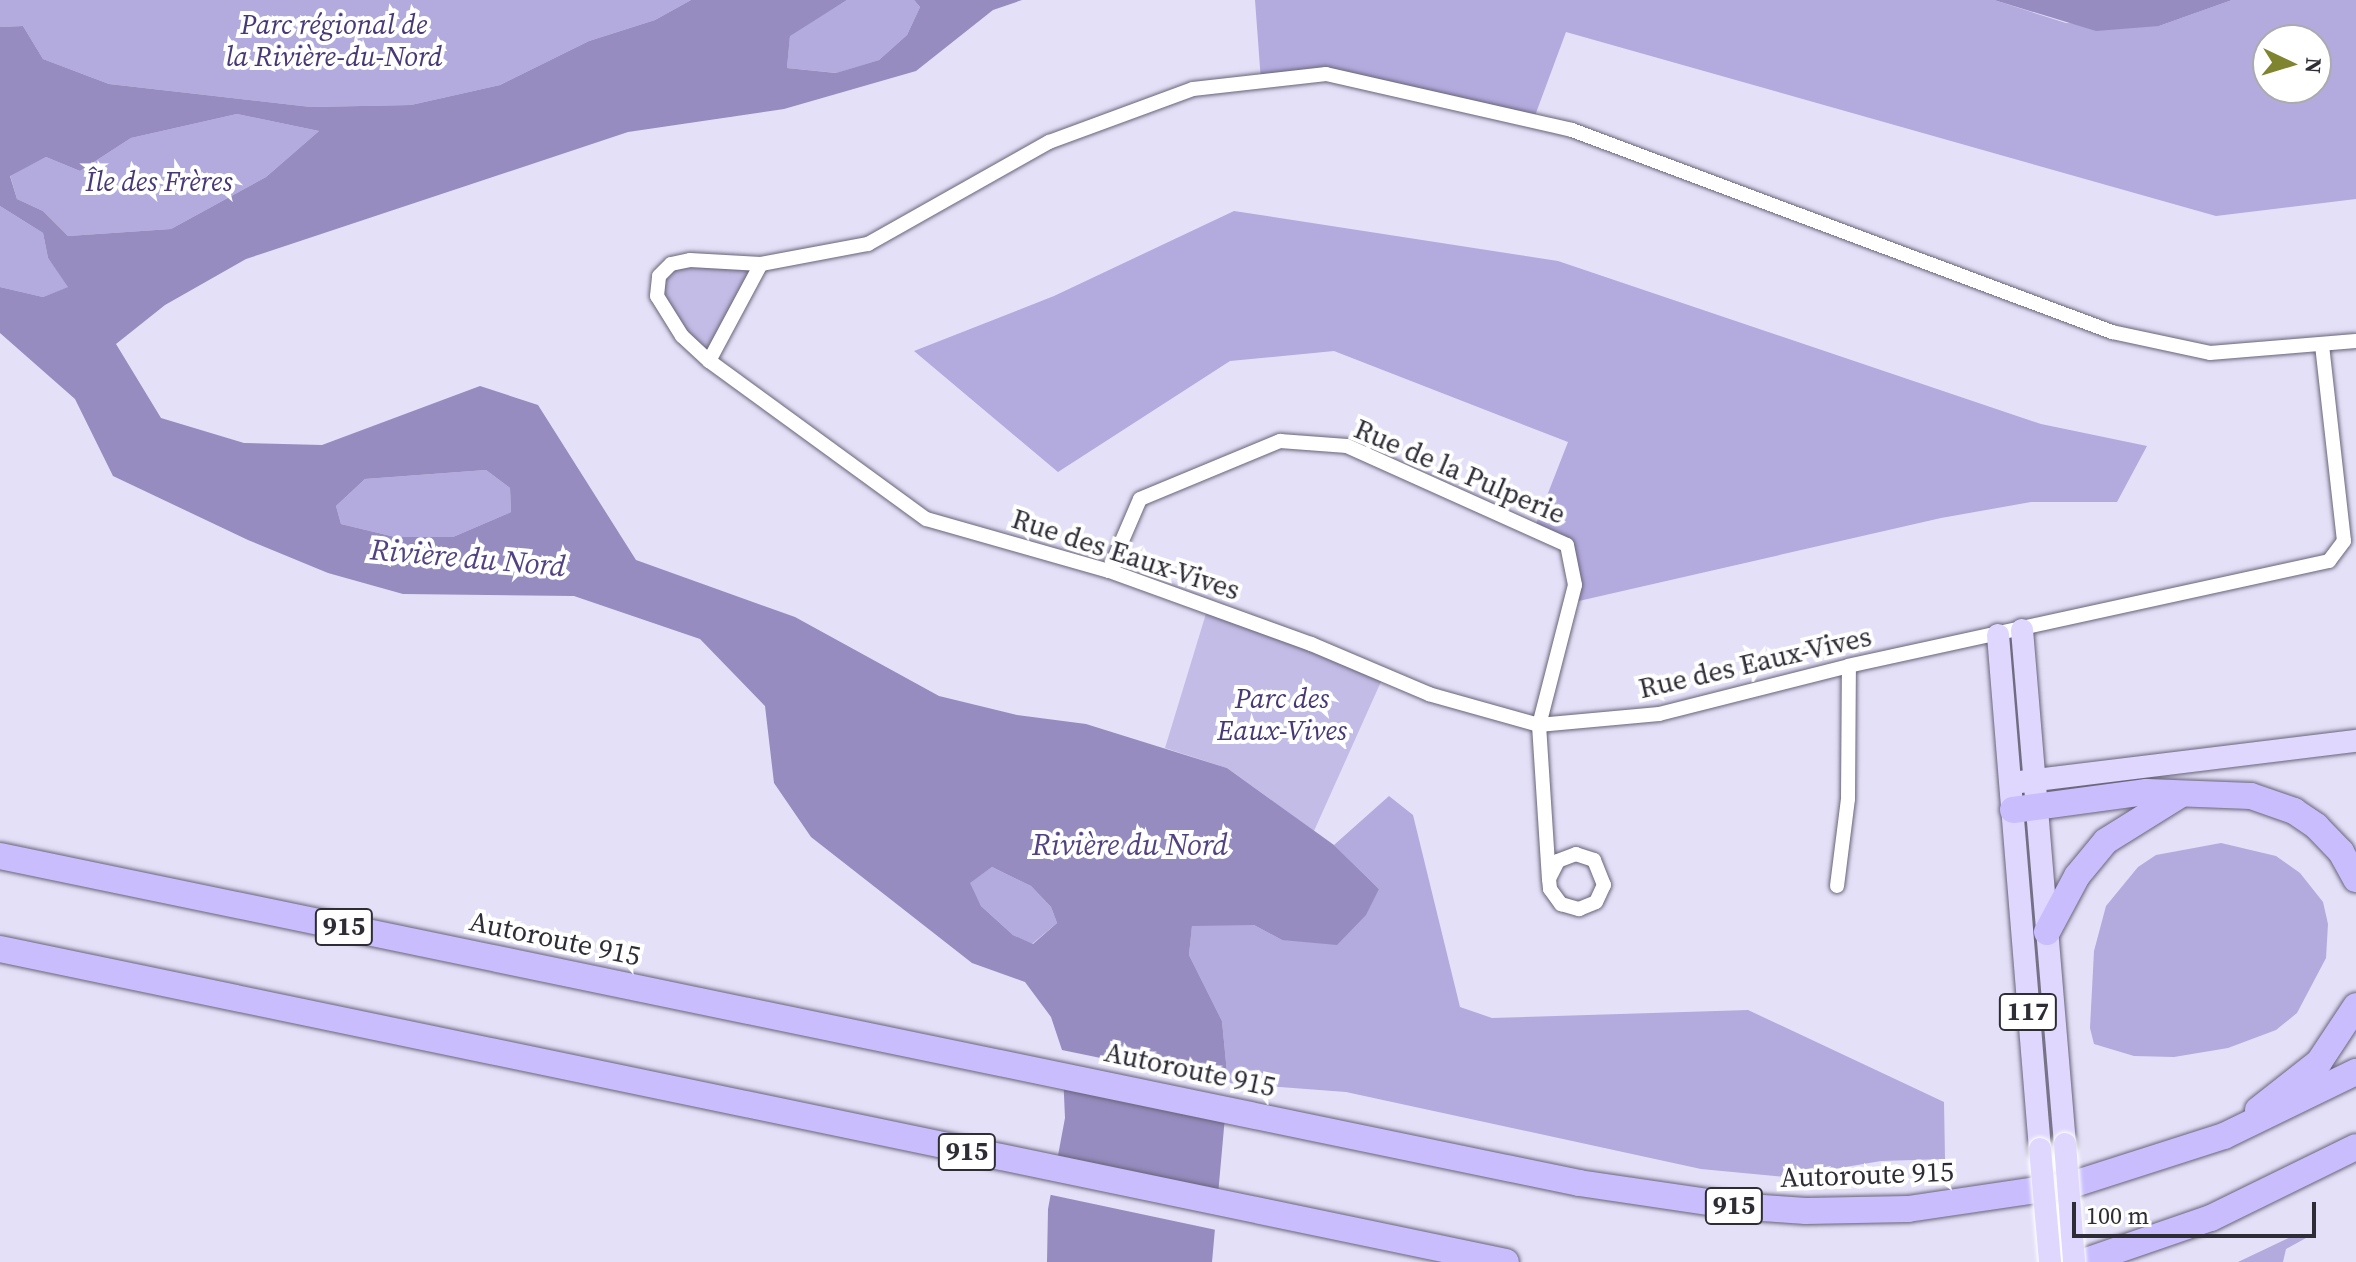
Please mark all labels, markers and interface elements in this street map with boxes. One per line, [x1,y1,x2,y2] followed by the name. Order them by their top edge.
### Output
[226,7,442,73] park label: Parc régional de la Rivière-du-Nord
[2252,24,2332,104] north arrow
[2298,56,2329,75] text: N
[85,164,233,198] park label: Île des Frères
[1349,411,1571,531] street label: Rue de la Pulperie
[1008,501,1244,607] street label: Rue des Eaux-Vives
[369,532,567,584] water label: Rivière du Nord
[1635,619,1875,705] street label: Rue des Eaux-Vives
[1217,681,1347,747] park label: Parc des Eaux-Vives
[1032,827,1228,863] water label: Rivière du Nord
[467,904,643,972] street label: Autoroute 915
[314,905,374,949] road number: 915
[1998,990,2058,1034] road number: 117
[1102,1035,1278,1103] street label: Autoroute 915
[937,1130,997,1174] road number: 915
[1780,1154,1954,1194] street label: Autoroute 915
[1704,1184,1764,1228] road number: 915
[2076,1186,2320,1236] scale bar
[2086,1199,2149,1232] text: 100 m

